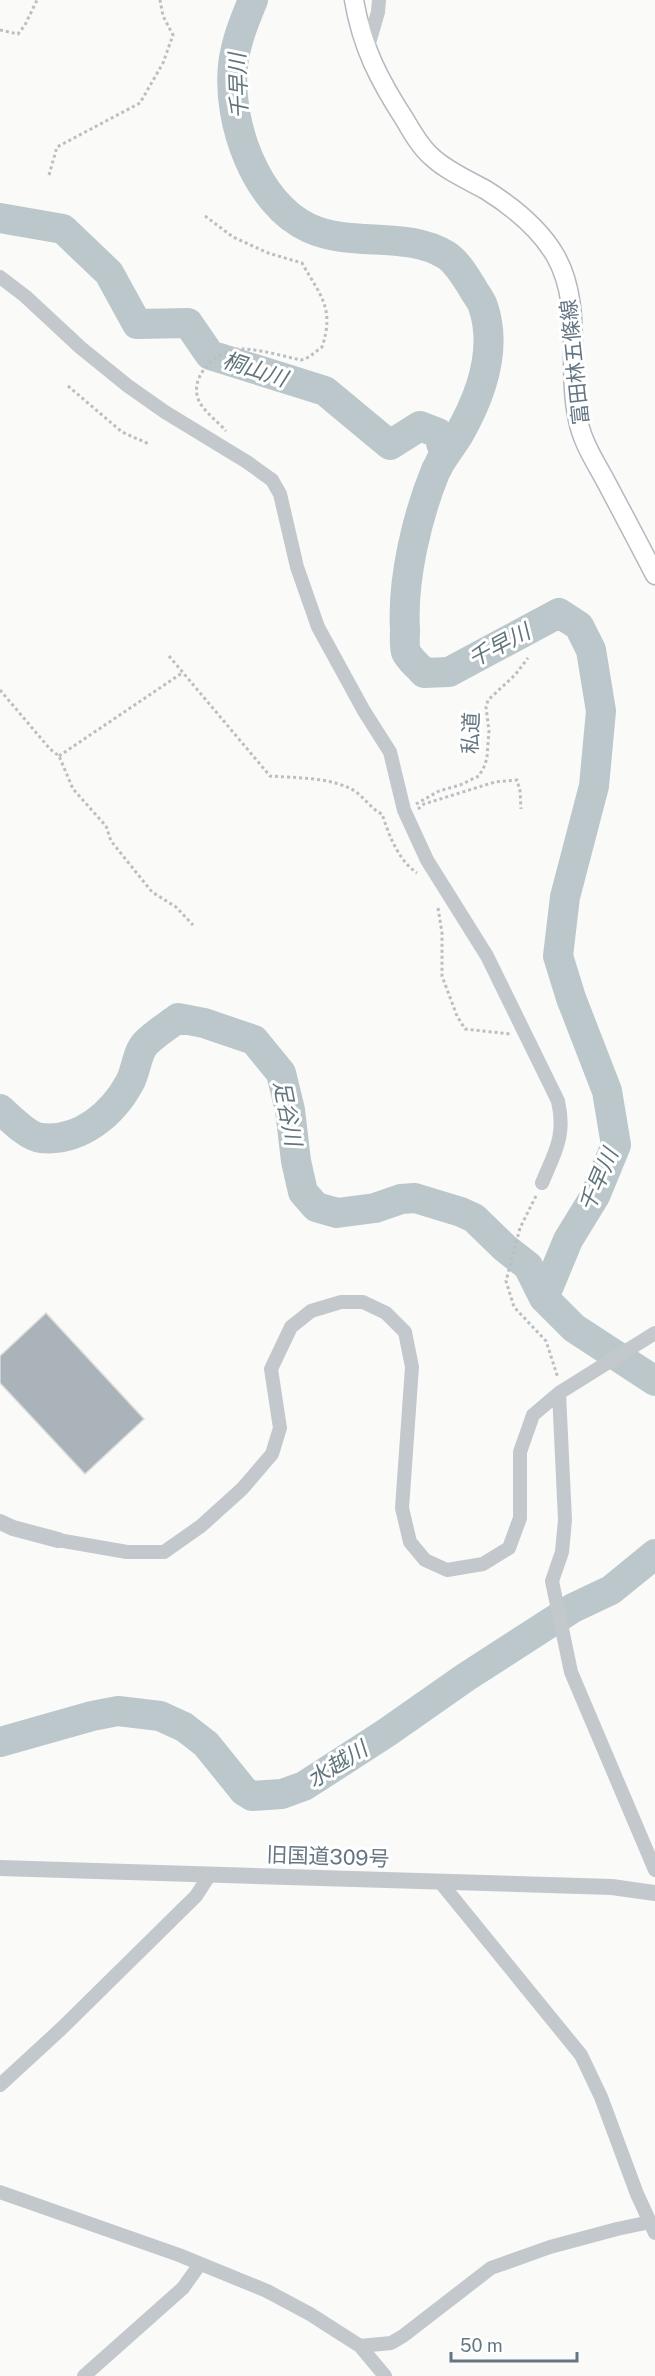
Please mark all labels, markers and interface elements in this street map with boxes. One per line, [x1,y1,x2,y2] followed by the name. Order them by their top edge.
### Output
[224,51,252,119] water label: 千早川
[555,298,594,426] street label: 富田林五條線
[220,346,292,392] water label: 桐山川
[464,617,536,672] water label: 千早川
[457,712,484,754] street label: 私道
[269,1078,307,1150] water label: 足谷川
[573,1143,624,1215] water label: 千早川
[302,1734,374,1793] water label: 水越川
[266,1842,390,1871] street label: 旧国道309号
[451,2325,577,2363] scale bar
[460,2335,503,2356] text: 50 m

